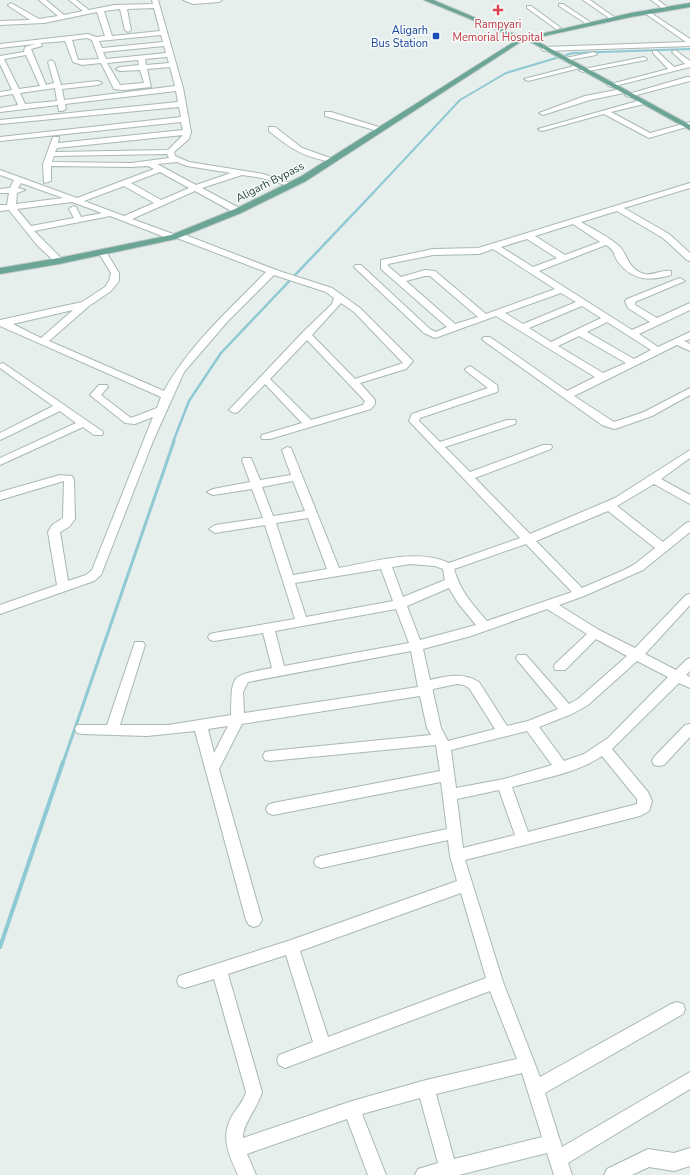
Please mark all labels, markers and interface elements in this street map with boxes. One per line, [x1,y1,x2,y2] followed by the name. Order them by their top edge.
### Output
[492,4,504,16] marker: Rampyari Memorial Hospital
[453,17,544,45] place label: Rampyari Memorial Hospital
[371,23,428,51] place label: Aligarh Bus Station
[431,31,441,41] marker: Aligarh Bus Station
[233,158,307,206] street label: Aligarh Bypass

